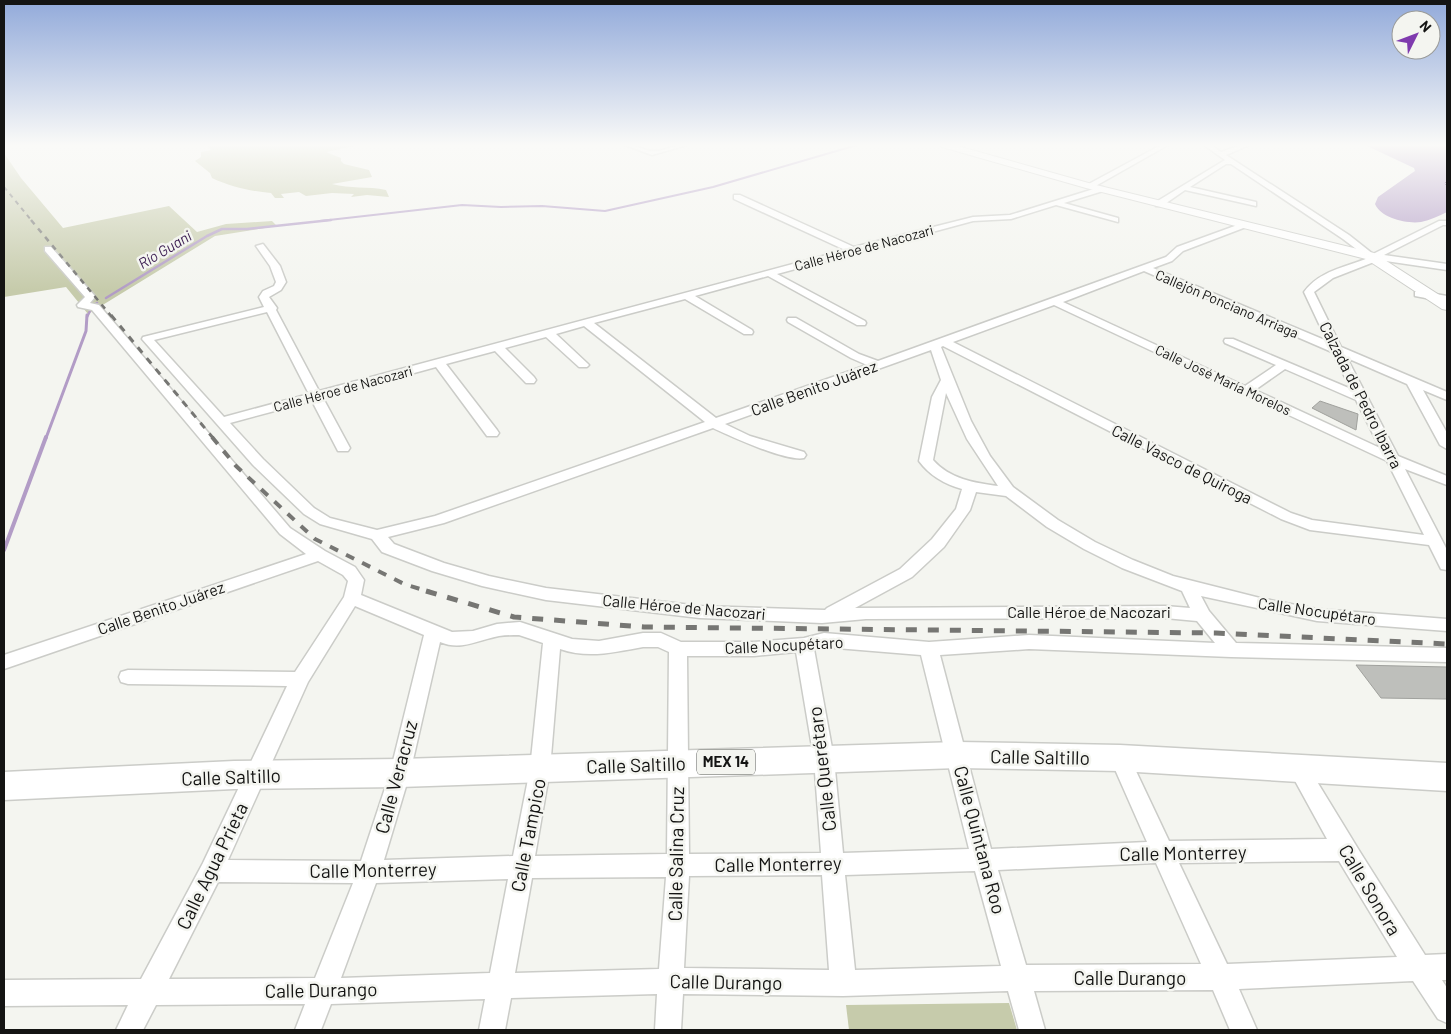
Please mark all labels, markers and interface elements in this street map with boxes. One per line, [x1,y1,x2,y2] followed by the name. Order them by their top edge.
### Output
[1391,10,1441,60] north arrow
[1417,17,1435,35] text: N
[792,221,935,274] street label: Calle Héroe de Nacozari
[135,226,195,272] water label: Río Guani
[1153,266,1301,341] street label: Callejón Ponciano Arriaga
[1316,318,1407,471] street label: Calzada de Pedro Ibarra
[1153,341,1294,419] street label: Calle José María Morelos
[748,356,880,419] street label: Calle Benito Juárez
[271,362,414,415] street label: Calle Héroe de Nacozari
[1109,420,1256,507] street label: Calle Vasco de Quiroga
[95,577,227,638] street label: Calle Benito Juárez
[602,590,766,623] street label: Calle Héroe de Nacozari
[1257,593,1377,628] street label: Calle Nocupétaro
[1007,602,1171,621] street label: Calle Héroe de Nacozari
[724,632,844,657] street label: Calle Nocupétaro
[802,705,841,833] street label: Calle Querétaro
[369,718,422,836] street label: Calle Veracruz
[990,744,1090,769] street label: Calle Saltillo
[697,750,755,774] road number: MEX 14
[586,751,686,778] street label: Calle Saltillo
[181,763,281,790] street label: Calle Saltillo
[950,763,1011,917] street label: Calle Quintana Roo
[505,776,550,894] street label: Calle Tampico
[663,786,688,921] street label: Calle Salina Cruz
[171,799,252,933] street label: Calle Agua Prieta
[1119,840,1247,865] street label: Calle Monterrey
[1334,840,1407,940] street label: Calle Sonora
[714,851,842,876] street label: Calle Monterrey
[309,857,437,882] street label: Calle Monterrey
[1074,966,1186,989] street label: Calle Durango
[669,969,783,994] street label: Calle Durango
[264,977,378,1002] street label: Calle Durango

